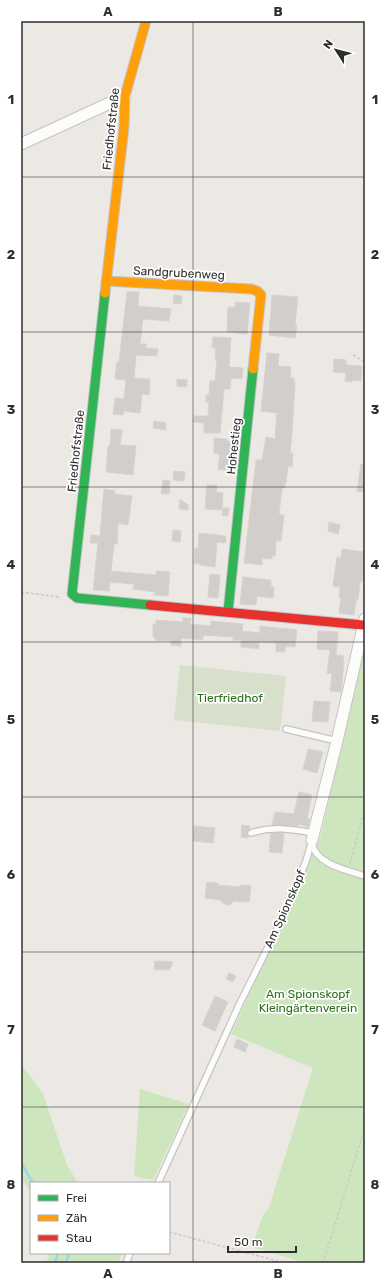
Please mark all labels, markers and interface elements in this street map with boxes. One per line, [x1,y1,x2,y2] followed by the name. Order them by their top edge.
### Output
[103,4,113,19] text: A
[273,4,283,19] text: B
[316,30,356,70] north arrow
[321,37,336,51] text: N
[100,87,122,171] street label: Friedhofstraße
[8,92,14,107] text: 1
[372,92,378,107] text: 1
[7,247,15,262] text: 2
[371,247,379,262] text: 2
[133,264,225,282] street label: Sandgrubenweg
[7,402,16,417] text: 3
[371,402,380,417] text: 3
[65,409,87,493] street label: Friedhofstraße
[224,417,244,475] street label: Hohestieg
[7,557,16,572] text: 4
[371,557,380,572] text: 4
[197,691,263,705] park label: Tierfriedhof
[7,712,15,727] text: 5
[371,712,379,727] text: 5
[7,867,16,882] text: 6
[262,867,309,950] street label: Am Spionskopf
[371,867,380,882] text: 6
[259,987,357,1015] park label: Am Spionskopf Kleingärtenverein
[7,1022,15,1037] text: 7
[371,1022,379,1037] text: 7
[7,1177,16,1192] text: 8
[371,1177,380,1192] text: 8
[30,1182,170,1254] legend
[66,1191,87,1205] text: Frei
[66,1211,87,1225] text: Zäh
[228,1228,296,1254] scale bar
[66,1231,92,1245] text: Stau
[234,1235,262,1249] text: 50 m
[103,1266,113,1281] text: A
[273,1266,283,1281] text: B

